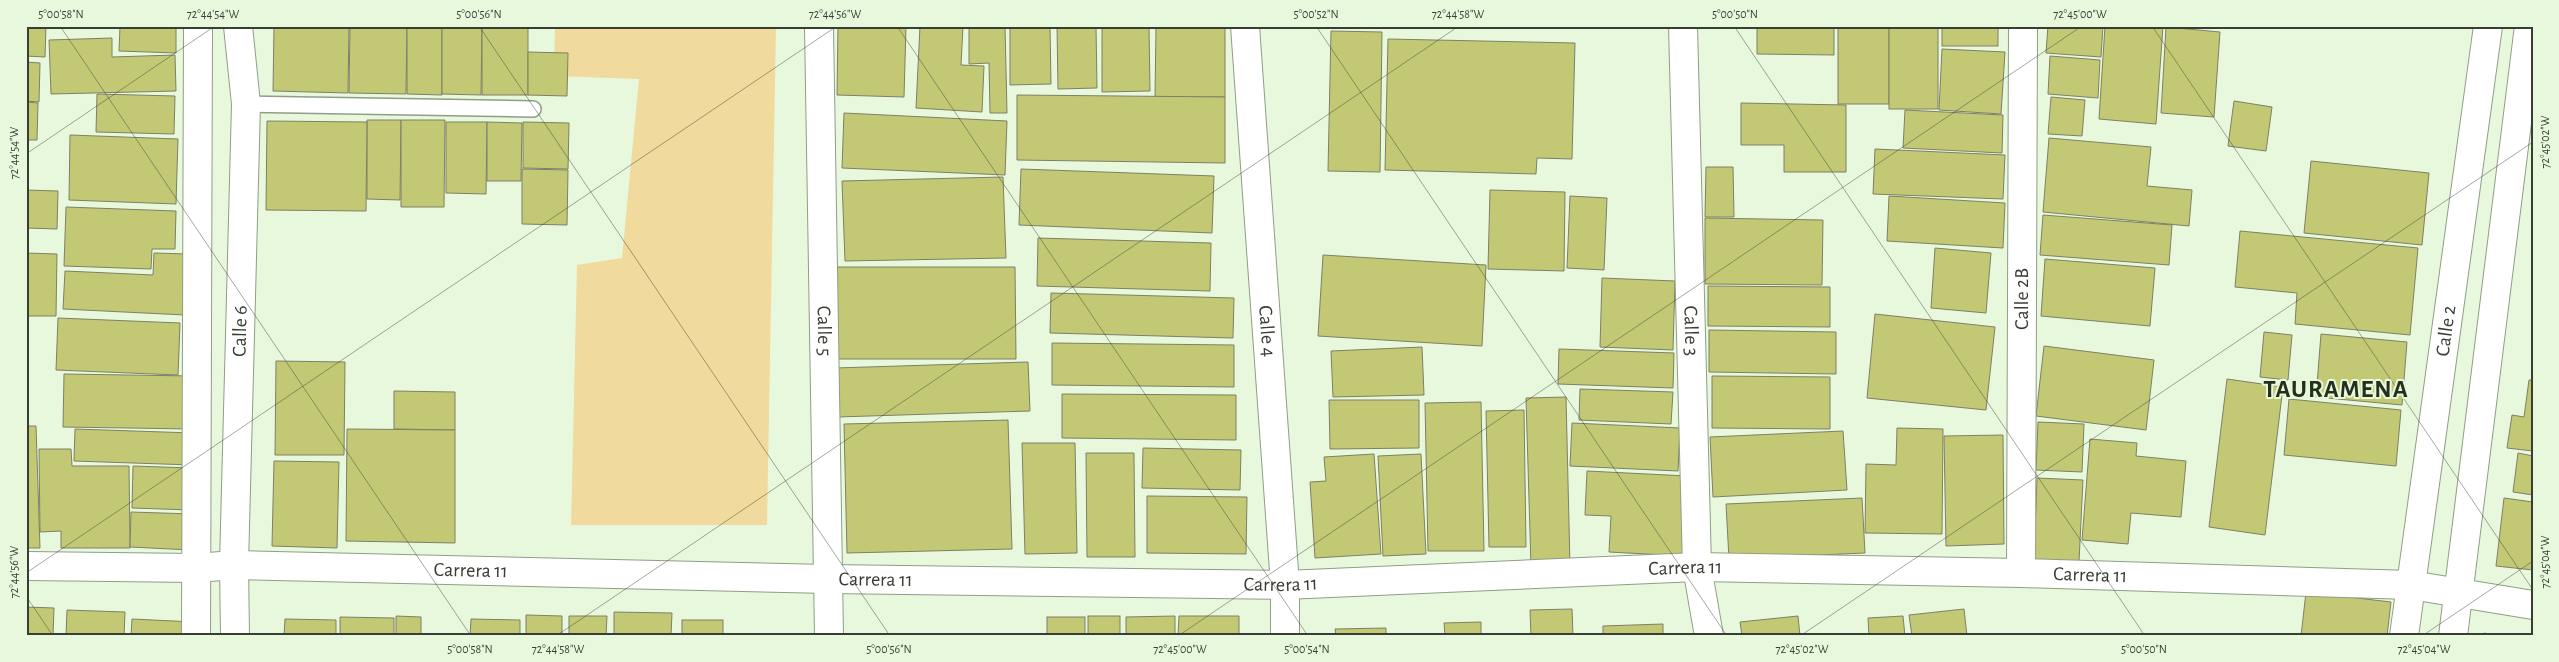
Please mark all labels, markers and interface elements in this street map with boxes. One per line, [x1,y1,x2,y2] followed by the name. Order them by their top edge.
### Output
[38,8,84,20] text: 5°00'58"N
[187,8,240,20] text: 72°44'54"W
[456,8,502,20] text: 5°00'56"N
[809,8,861,20] text: 72°44'56"W
[1293,8,1339,20] text: 5°00'52"N
[1432,8,1485,20] text: 72°44'58"W
[1712,8,1758,20] text: 5°00'50"N
[2053,8,2107,20] text: 72°45'00"W
[2539,115,2551,168] text: 72°45'02"W
[8,126,20,179] text: 72°44'54"W
[2012,268,2032,330] street label: Calle 2B
[2433,304,2459,358] street label: Calle 2
[229,305,251,357] street label: Calle 6
[1255,305,1279,358] street label: Calle 4
[1680,305,1702,356] street label: Calle 3
[814,306,834,356] street label: Calle 5
[2263,377,2409,402] district label: TAURAMENA
[2539,535,2551,589] text: 72°45'04"W
[8,546,20,598] text: 72°44'56"W
[1648,557,1723,579] street label: Carrera 11
[433,560,508,581] street label: Carrera 11
[2053,564,2128,586] street label: Carrera 11
[838,569,913,590] street label: Carrera 11
[1243,574,1318,595] street label: Carrera 11
[447,643,493,655] text: 5°00'58"N
[532,643,585,655] text: 72°44'58"W
[866,643,912,655] text: 5°00'56"N
[1153,643,1207,655] text: 72°45'00"W
[1284,643,1330,655] text: 5°00'54"N
[1776,643,1829,655] text: 72°45'02"W
[2121,643,2167,655] text: 5°00'50"N
[2397,643,2451,655] text: 72°45'04"W

